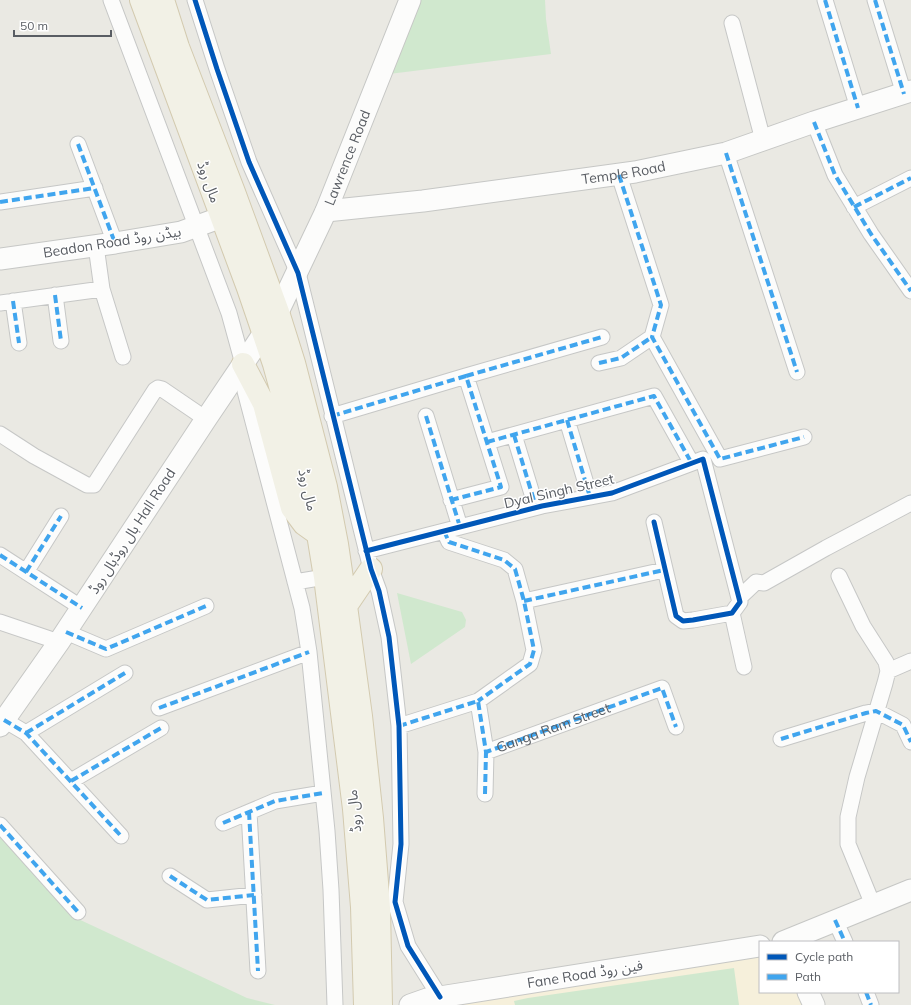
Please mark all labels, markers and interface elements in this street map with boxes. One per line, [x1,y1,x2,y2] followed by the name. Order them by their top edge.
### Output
[14,12,111,38] scale bar
[20,18,48,33] text: 50 m
[320,107,374,208] street label: Lawrence Road
[580,157,667,188] street label: Temple Road
[193,159,225,205] street label: مال روڈ
[42,222,183,262] street label: Beadon Road بیڈن روڈ
[85,465,179,597] street label: ہال روڈہال روڈ Hall Road
[294,467,322,513] street label: مال روڈ
[502,470,616,512] street label: Dyal Singh Street
[494,699,613,757] street label: Ganga Ram Street
[343,789,365,833] street label: مال روڈ
[759,941,899,993] legend
[795,949,853,964] text: Cycle path
[526,956,644,992] street label: Fane Road فین روڈ
[795,969,821,984] text: Path

